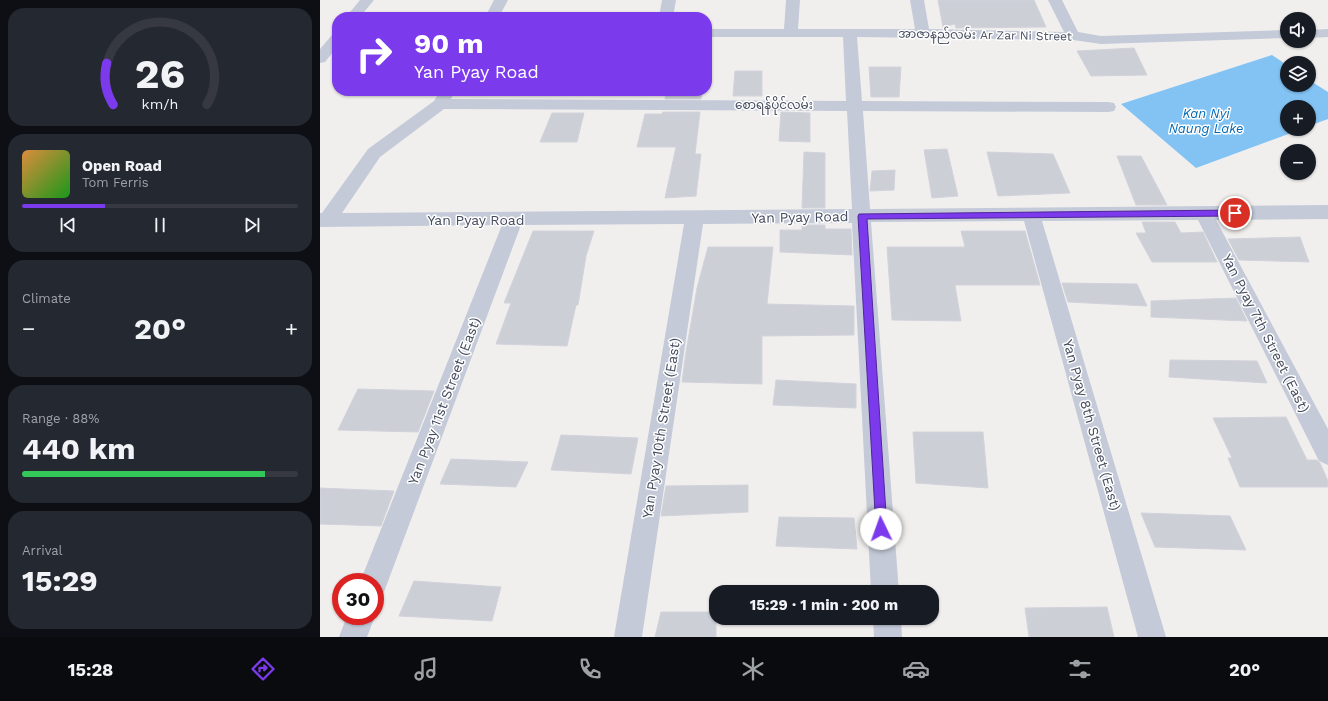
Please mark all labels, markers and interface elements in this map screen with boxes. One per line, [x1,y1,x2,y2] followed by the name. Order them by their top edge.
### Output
[1280,12,1316,180] map controls
[1280,12,1316,48] button: sound
[898,24,1072,47] street label: အာဇာနည်လမ်း Ar Zar Ni Street
[414,27,484,60] text: 90 m
[348,28,400,80] icon: right
[135,49,185,98] text: 26
[1280,56,1316,92] button: layers
[414,61,539,82] text: Yan Pyay Road
[142,95,178,111] text: km/h
[735,96,813,115] street label: စောရန်ပိုင်လမ်း
[1280,100,1316,136] button: +
[1169,106,1243,136] water label: Kan Nyi Naung Lake
[1280,144,1316,180] button: −
[82,157,162,175] text: Open Road
[82,175,149,190] text: Tom Ferris
[1218,196,1252,230] pin
[1224,202,1246,224] icon: arrive
[751,208,849,226] street label: Yan Pyay Road
[427,212,525,228] street label: Yan Pyay Road
[57,214,79,236] icon: previous
[149,214,171,236] icon: pause
[241,214,263,236] icon: next
[1219,251,1313,415] street label: Yan Pyay 7th Street (East)
[22,291,71,306] text: Climate
[134,311,186,346] text: 20°
[405,315,483,487] street label: Yan Pyay 11st Street (East)
[22,316,35,341] text: −
[285,316,298,341] text: +
[639,337,683,519] street label: Yan Pyay 10th Street (East)
[1060,338,1124,512] street label: Yan Pyay 8th Street (East)
[22,411,99,426] text: Range · 88%
[22,431,136,466] text: 440 km
[860,508,902,550] position arrow
[22,543,63,558] text: Arrival
[22,563,98,598] text: 15:29
[332,573,384,625] speed limit sign: 30
[750,596,898,614] text: 15:29 · 1 min · 200 m
[249,655,277,683] icon: directions
[412,655,440,683] icon: music
[576,655,604,683] icon: phone
[739,655,767,683] icon: climate
[902,655,930,683] icon: car
[1066,655,1094,683] icon: filters
[68,659,113,680] text: 15:28
[1229,659,1260,680] text: 20°

